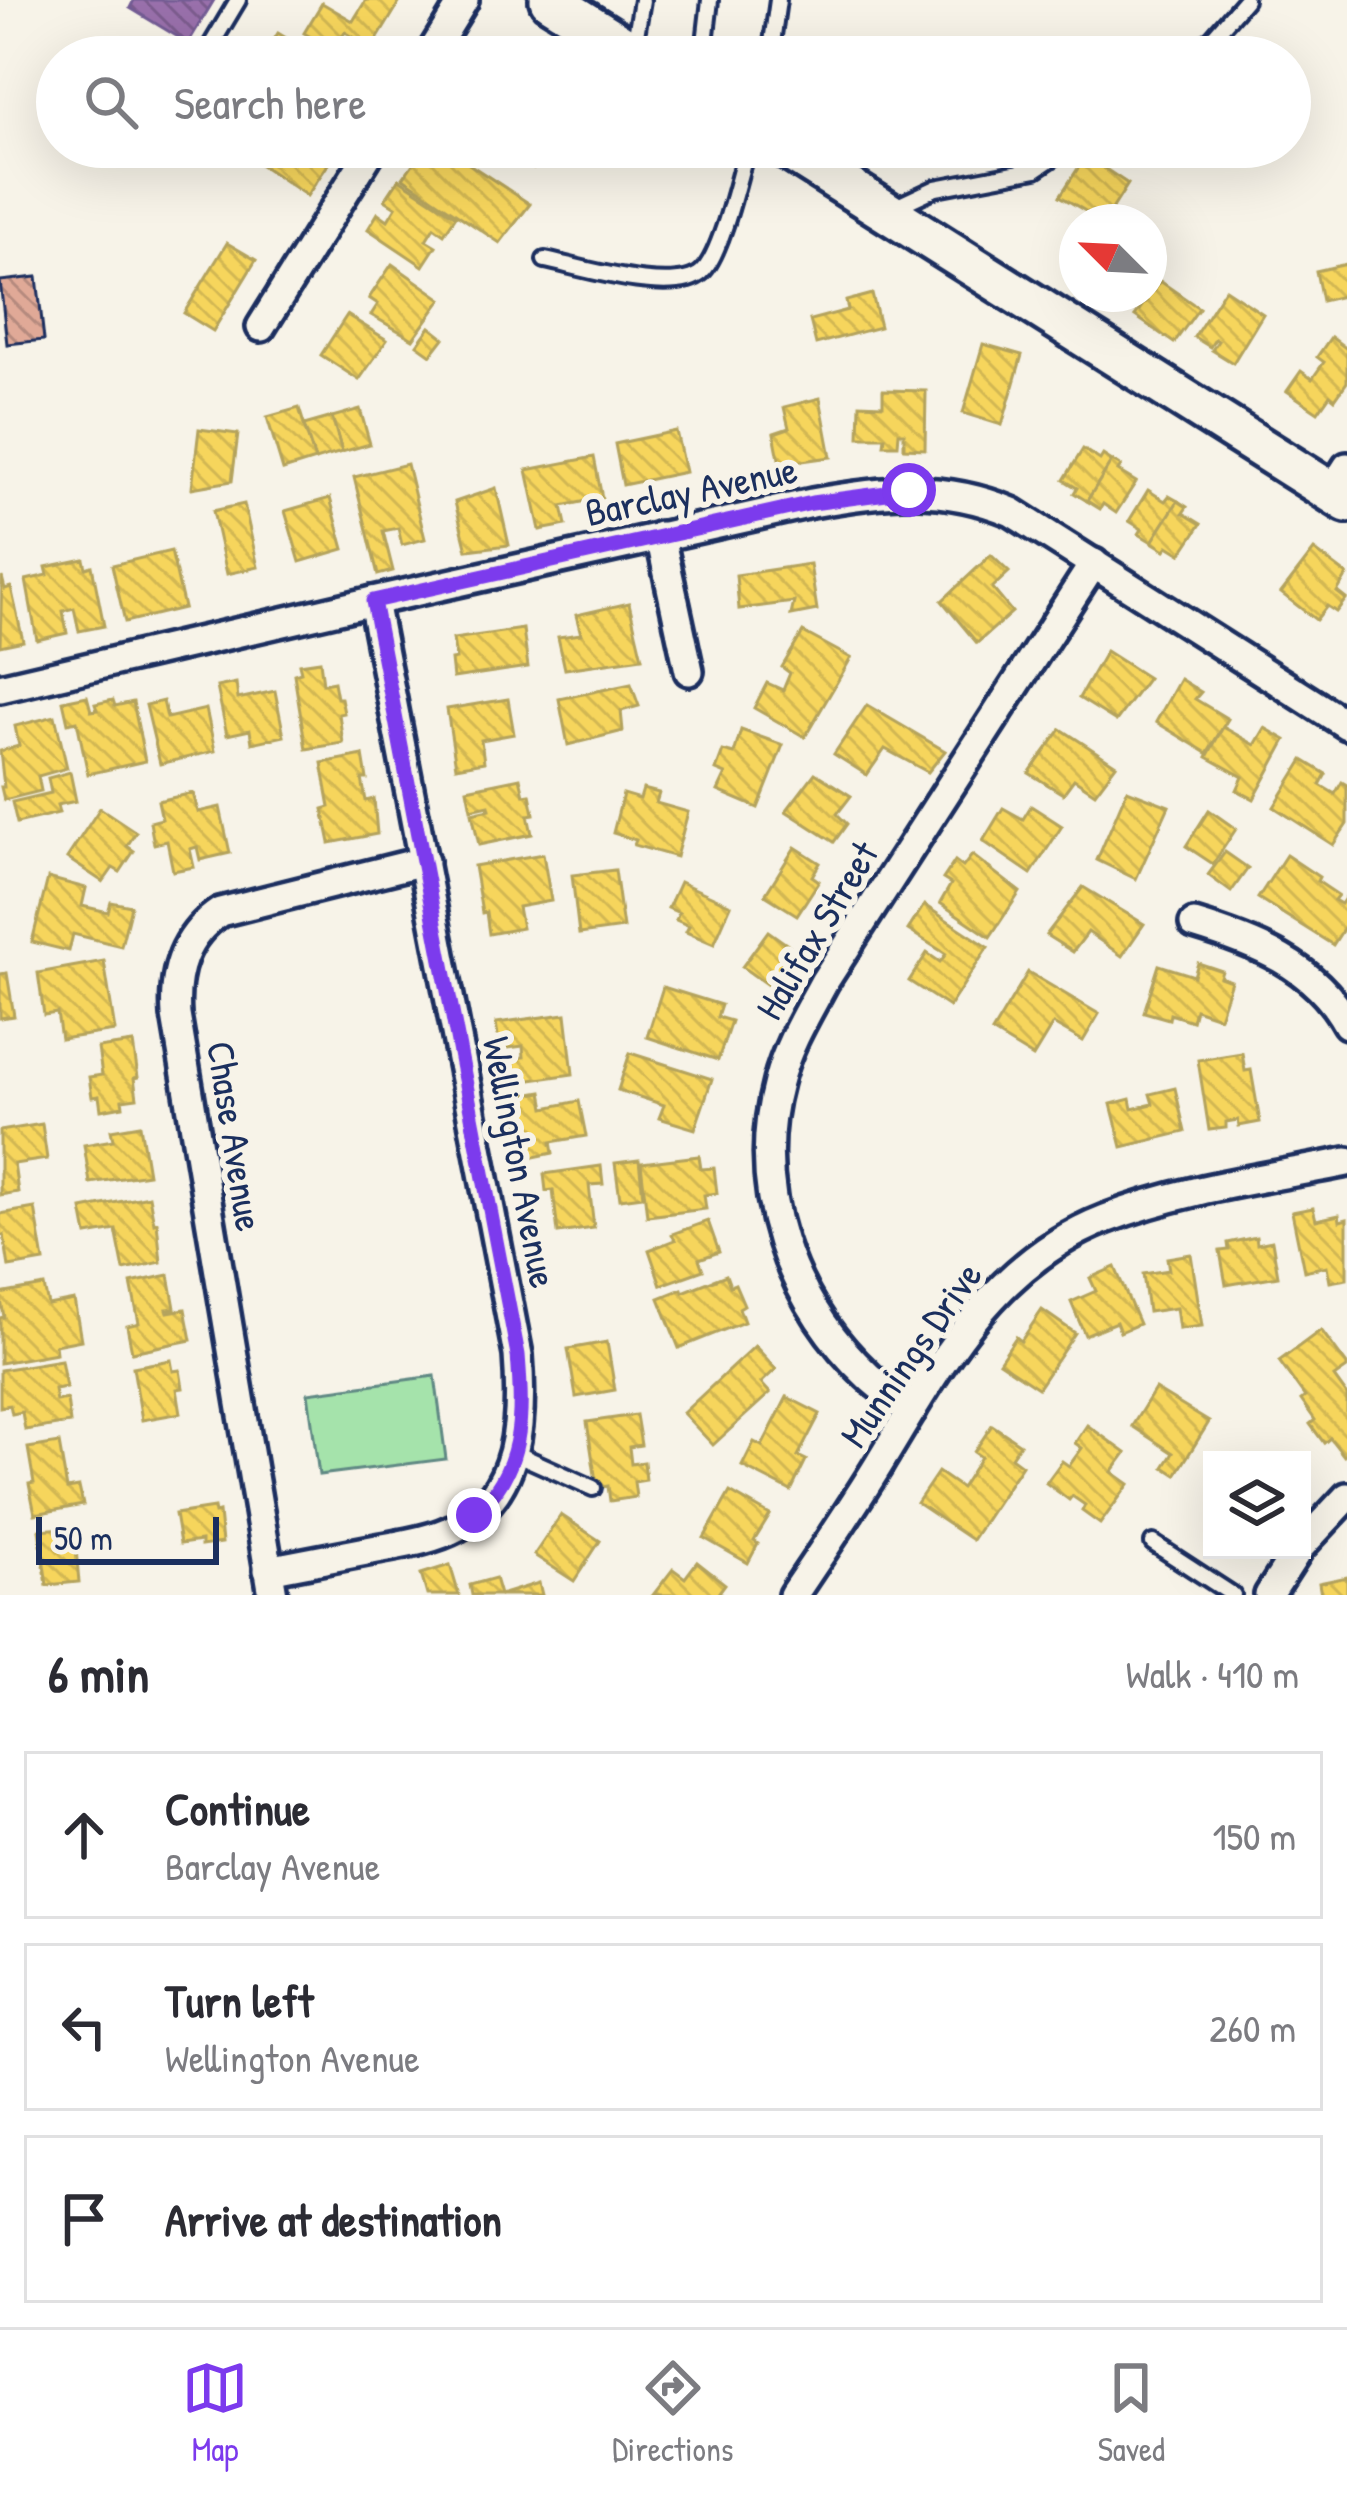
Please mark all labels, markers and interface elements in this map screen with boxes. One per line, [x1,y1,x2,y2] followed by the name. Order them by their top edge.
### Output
[36,36,1311,168] search box
[78,69,144,135] icon: search
[174,72,366,133] text: Search here
[1059,204,1167,312] north arrow
[580,442,802,538] street label: Barclay Avenue
[882,463,936,517] route start
[742,830,890,1029] street label: Halifax Street
[471,1032,571,1292] street label: Wellington Avenue
[195,1037,277,1235] street label: Chase Avenue
[827,1251,993,1457] street label: Munnings Drive
[1203,1451,1311,1559] map controls
[1203,1451,1311,1559] button: layers
[447,1488,501,1542] route end
[36,1511,219,1564] scale bar
[54,1516,113,1560] text: 50 m
[48,1639,149,1708] text: 6 min
[1126,1647,1299,1700] text: Walk · 410 m
[165,1778,310,1839] text: Continue
[51,1802,117,1868] icon: ahead
[1212,1809,1296,1862] text: 150 m
[165,1839,380,1892] text: Barclay Avenue
[165,1970,314,2031] text: Turn left
[51,1994,117,2060] icon: left
[1209,2001,1296,2054] text: 260 m
[165,2031,420,2084] text: Wellington Avenue
[51,2186,117,2252] icon: arrive
[165,2189,502,2250] text: Arrive at destination
[182,2355,248,2471] tab: Map
[612,2355,734,2471] tab: Directions
[1098,2355,1165,2471] tab: Saved

